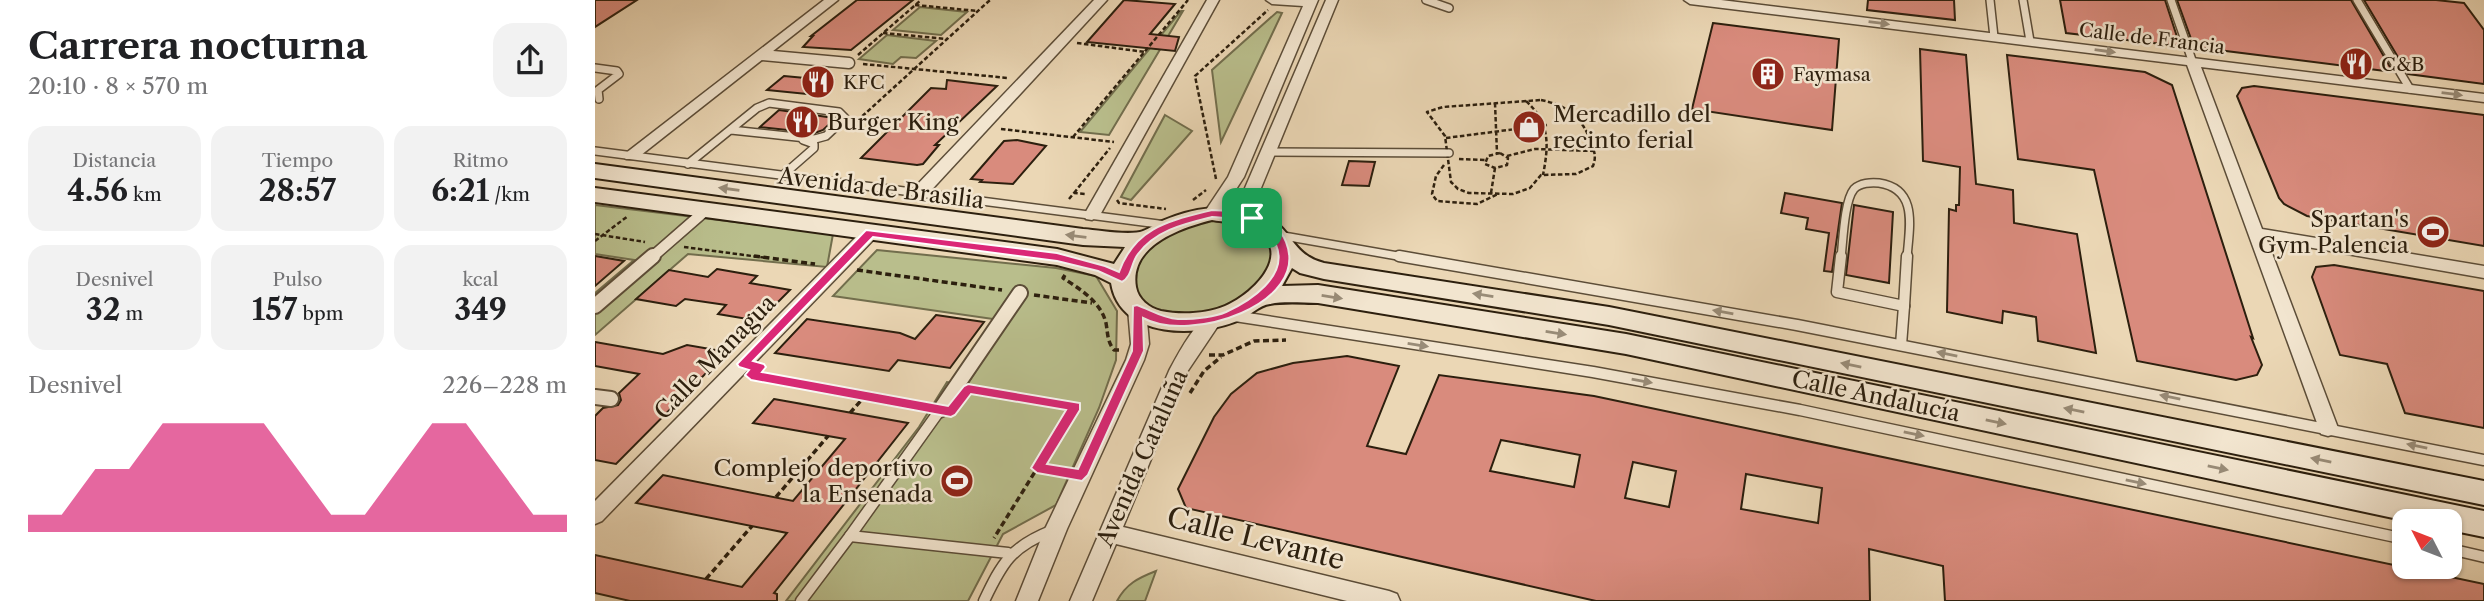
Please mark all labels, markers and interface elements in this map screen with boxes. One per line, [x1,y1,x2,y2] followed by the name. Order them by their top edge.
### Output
[1868,17,1890,28] one-way arrow
[2078,18,2226,59] street label: Calle de Francia
[28,22,368,69] text: Carrera nocturna
[493,23,567,97] button: share
[2337,45,2375,83] restaurant icon: C&B
[2094,46,2116,57] one-way arrow
[2381,53,2424,76] place label: C&B
[1749,55,1787,93] building icon: Faymasa
[799,63,837,101] restaurant icon: KFC
[1793,63,1871,86] place label: Faymasa
[843,71,885,94] place label: KFC
[28,72,208,100] text: 20:10 · 8 × 570 m
[2441,89,2463,100] one-way arrow
[1553,100,1711,154] place label: Mercadillo del recinto ferial
[783,103,821,141] restaurant icon: Burger King
[827,108,959,136] place label: Burger King
[1510,108,1548,146] shop icon: Mercadillo del recinto ferial
[73,149,156,172] text: Distancia
[262,149,333,172] text: Tiempo
[453,149,508,172] text: Ritmo
[775,161,986,215] street label: Avenida de Brasilia
[67,172,128,209] text: 4.56
[259,172,336,209] text: 28:57
[431,172,489,209] text: 6:21
[128,183,162,206] text: km
[489,183,530,206] text: /km
[718,184,740,195] one-way arrow
[1222,188,1282,248] pin
[1233,199,1271,237] icon: arrive
[2258,205,2410,259] place label: Spartan's Gym Palencia
[2414,213,2452,251] sports icon: Spartan's Gym Palencia
[1065,230,1087,241] one-way arrow
[76,268,153,291] text: Desnivel
[273,268,322,291] text: Pulso
[463,268,498,291] text: kcal
[648,288,782,425] street label: Calle Managua
[1472,289,1494,300] one-way arrow
[86,291,120,328] text: 32
[252,291,297,328] text: 157
[454,291,507,328] text: 349
[1321,292,1343,303] one-way arrow
[120,302,143,325] text: m
[297,302,343,325] text: bpm
[1712,306,1734,317] one-way arrow
[1546,328,1568,339] one-way arrow
[1407,339,1429,350] one-way arrow
[1936,348,1958,359] one-way arrow
[1840,359,1862,370] one-way arrow
[1090,364,1194,552] street label: Avenida Cataluña
[1789,364,1964,428] street label: Calle Andalucía
[28,371,122,399] text: Desnivel
[442,371,567,399] text: 226–228 m
[1631,376,1653,387] one-way arrow
[2159,391,2181,402] one-way arrow
[2063,404,2085,415] one-way arrow
[1985,416,2007,427] one-way arrow
[1903,429,1925,440] one-way arrow
[2406,441,2428,452] one-way arrow
[713,454,934,508] place label: Complejo deportivo la Ensenada
[2310,454,2332,465] one-way arrow
[938,462,976,500] sports icon: Complejo deportivo la Ensenada
[2207,463,2229,474] one-way arrow
[2125,476,2147,487] one-way arrow
[1164,500,1348,576] street label: Calle Levante
[2392,509,2462,579] north arrow
[2392,509,2462,579] map controls

